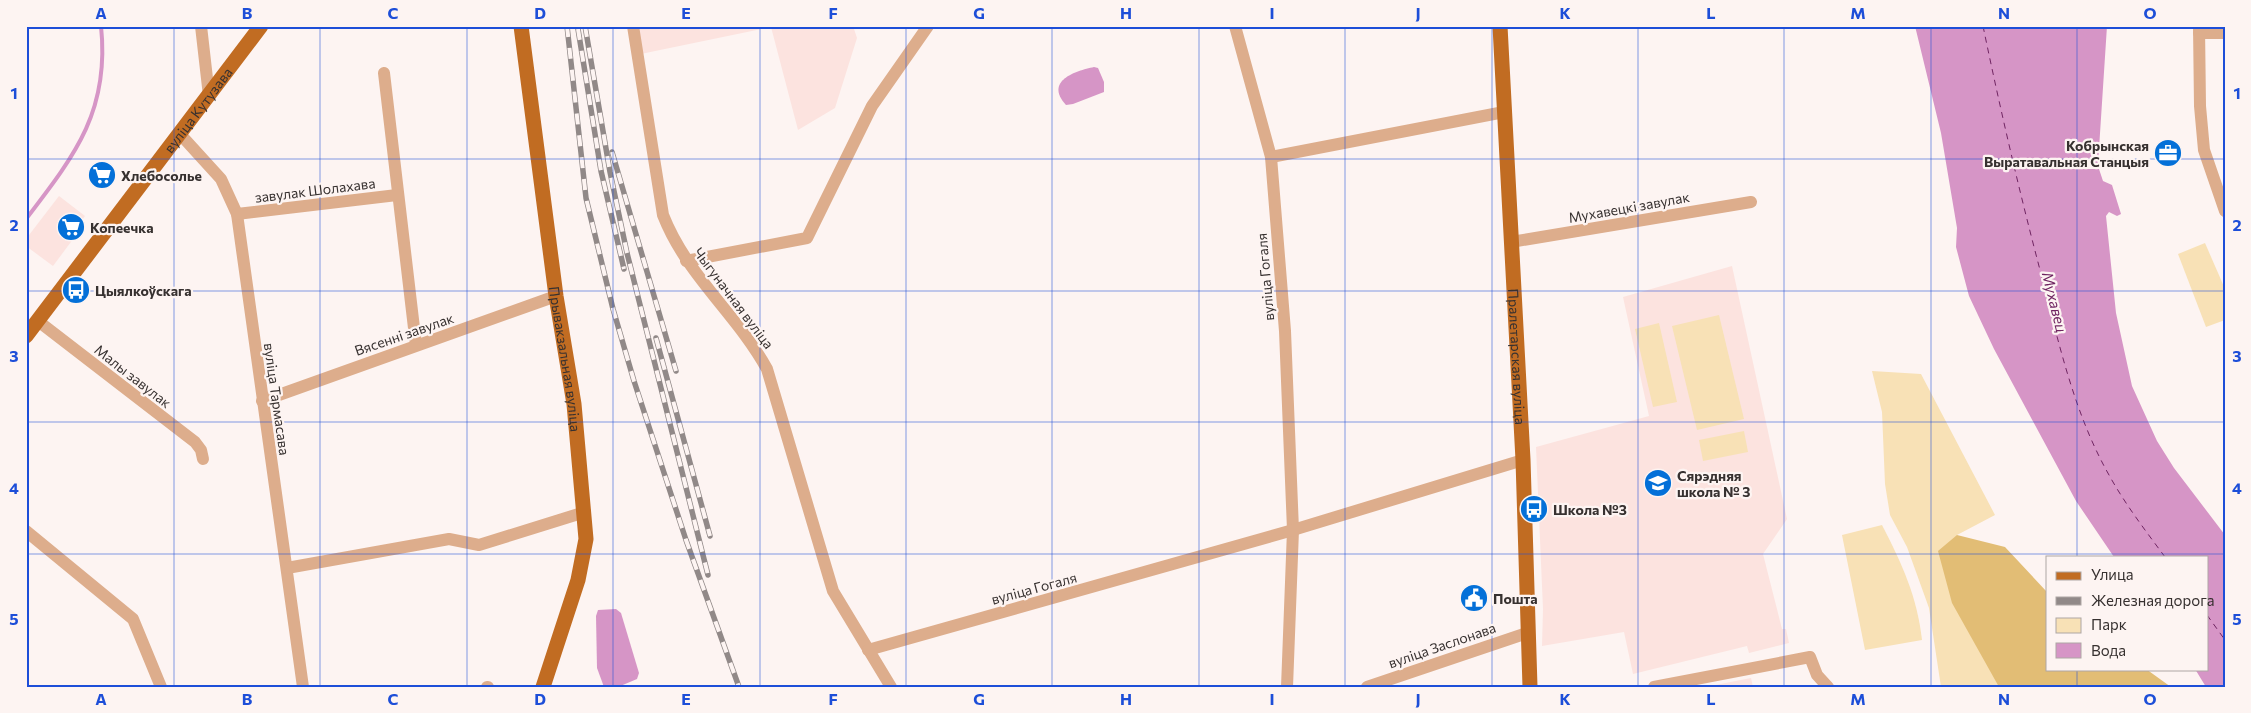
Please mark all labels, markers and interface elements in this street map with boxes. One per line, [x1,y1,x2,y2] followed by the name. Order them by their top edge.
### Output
[95,3,107,22] text: A
[242,3,253,22] text: B
[388,3,399,22] text: C
[534,3,546,22] text: D
[681,3,691,22] text: E
[828,3,838,22] text: F
[973,3,985,22] text: G
[1120,3,1132,22] text: H
[1269,3,1275,22] text: I
[1415,3,1421,22] text: J
[1559,3,1571,22] text: K
[1706,3,1716,22] text: L
[1850,3,1866,22] text: M
[1998,3,2010,22] text: N
[2143,3,2157,22] text: O
[160,64,235,156] street label: вуліца Кутузава
[10,83,18,102] text: 1
[2233,83,2241,102] text: 1
[1984,137,2149,170] place label: Кобрынская Выратавальная Станцыя
[2153,138,2183,168] office icon: Кобрынская Выратавальная Станцыя
[87,160,117,190] supermarket icon: Хлебосолье
[121,167,202,184] place label: Хлебосолье
[254,174,376,206] street label: завулак Шолахава
[1567,188,1691,226] street label: Мухавецкі завулак
[56,212,86,242] supermarket icon: Копеечка
[9,215,19,234] text: 2
[2232,215,2242,234] text: 2
[90,219,153,236] place label: Копеечка
[1253,232,1277,322] street label: вуліца Гогаля
[690,244,778,352] street label: Чыгуначная вуліца
[2039,270,2071,334] water label: Мухавец
[61,275,91,305] bus stop icon: Цыялкоўскага
[95,282,192,299] place label: Цыялкоўскага
[546,285,585,432] street label: Прывакзальная вуліца
[1505,288,1530,425] street label: Пралетарская вуліца
[352,309,456,359] street label: Вясенні завулак
[91,341,175,411] street label: Малы завулак
[261,342,293,456] street label: вуліца Тармасава
[9,346,19,365] text: 3
[2232,346,2242,365] text: 3
[1677,467,1750,500] place label: Сярэдняя школа № 3
[1643,468,1673,498] school or university icon: Сярэдняя школа № 3
[9,478,19,497] text: 4
[2232,478,2242,497] text: 4
[1519,494,1549,524] bus stop icon: Школа №3
[1553,501,1627,518] place label: Школа №3
[2046,556,2208,670] legend
[2091,565,2133,583] text: Улица
[989,568,1079,608] street label: вуліца Гогаля
[1459,583,1489,613] public building icon: Пошта
[1493,590,1538,607] place label: Пошта
[2091,591,2215,609] text: Железная дорога
[9,609,19,628] text: 5
[2232,609,2242,628] text: 5
[2091,615,2127,633] text: Парк
[1386,619,1498,671] street label: вуліца Заслонава
[2091,641,2126,659] text: Вода
[95,689,107,708] text: A
[242,689,253,708] text: B
[388,689,399,708] text: C
[534,689,546,708] text: D
[681,689,691,708] text: E
[828,689,838,708] text: F
[973,689,985,708] text: G
[1120,689,1132,708] text: H
[1269,689,1275,708] text: I
[1415,689,1421,708] text: J
[1559,689,1571,708] text: K
[1706,689,1716,708] text: L
[1850,689,1866,708] text: M
[1998,689,2010,708] text: N
[2143,689,2157,708] text: O

